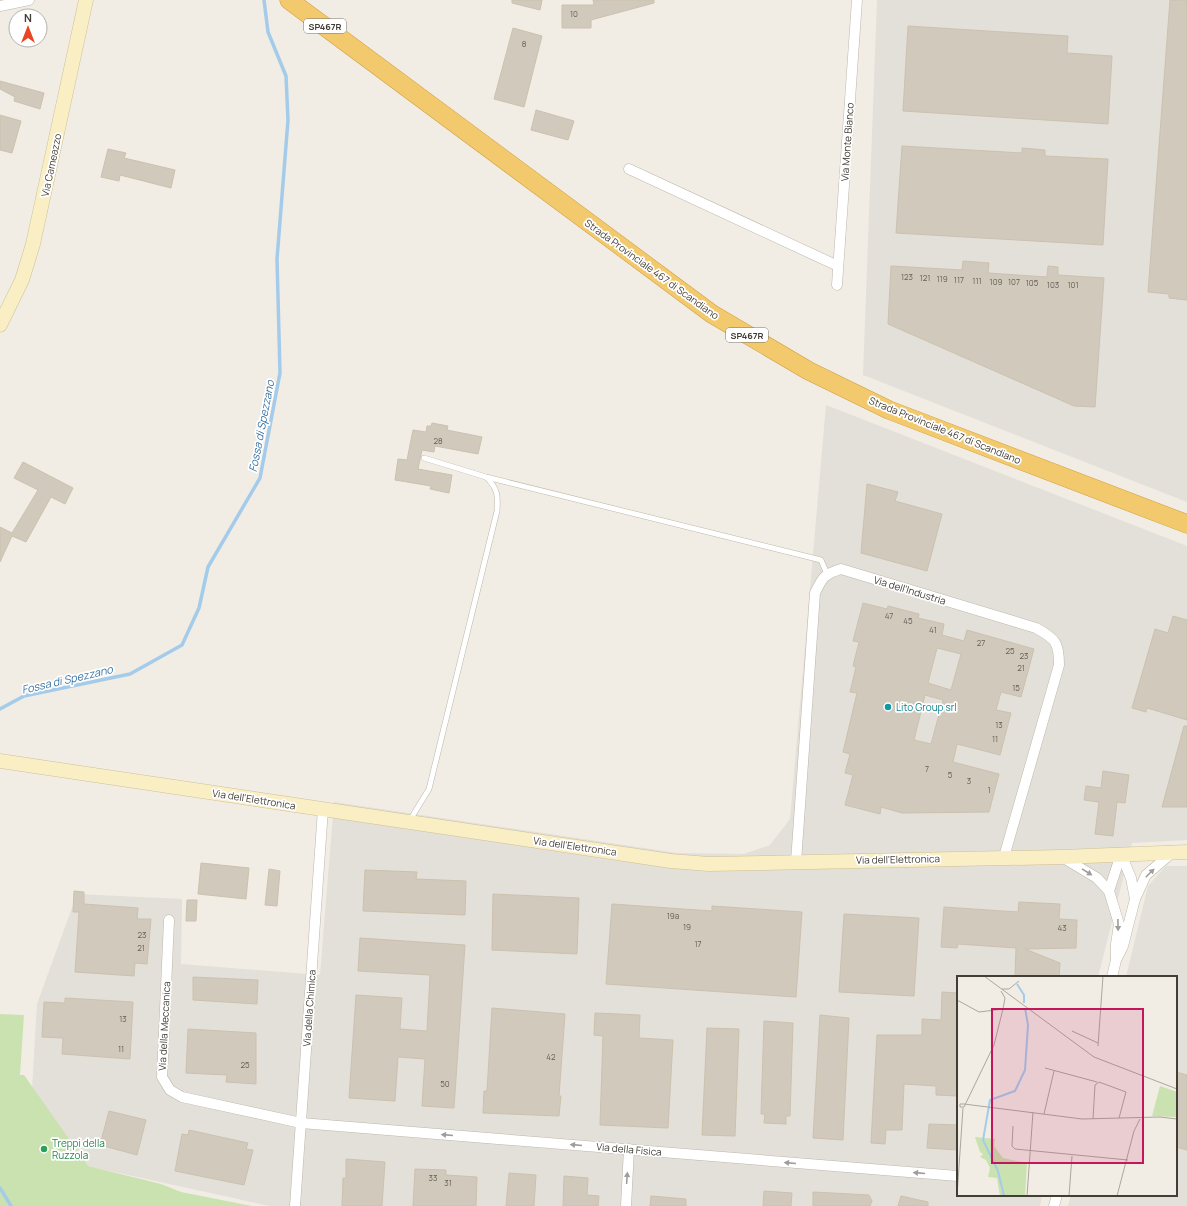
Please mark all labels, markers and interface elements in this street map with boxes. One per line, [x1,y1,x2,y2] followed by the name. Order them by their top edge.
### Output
[8,8,48,48] north arrow
[570,8,578,19] house number: 10
[24,10,32,25] text: N
[304,19,346,33] road number: SP467R
[522,38,527,49] house number: 8
[837,102,857,182] street label: Via Monte Bianco
[37,132,65,198] street label: Via Cameazzo
[582,215,722,323] street label: Strada Provinciale 467 di Scandiano
[901,271,913,282] house number: 123
[920,272,930,283] house number: 121
[936,273,948,284] house number: 119
[954,274,964,285] house number: 117
[972,275,982,286] house number: 111
[990,276,1003,287] house number: 109
[1008,276,1020,287] house number: 107
[1026,277,1039,288] house number: 105
[1047,279,1059,290] house number: 103
[1067,279,1079,290] house number: 101
[726,328,768,342] road number: SP467R
[245,377,278,473] water label: Fossa di Spezzano
[867,393,1023,467] street label: Strada Provinciale 467 di Scandiano
[433,435,443,446] house number: 28
[872,572,948,608] street label: Via dell'Industria
[885,610,893,621] house number: 47
[903,615,913,626] house number: 45
[929,624,937,635] house number: 41
[977,637,985,648] house number: 27
[1005,645,1015,656] house number: 25
[1020,650,1028,661] house number: 23
[20,661,116,697] water label: Fossa di Spezzano
[1017,662,1025,673] house number: 21
[1012,682,1020,693] house number: 15
[896,700,957,714] place label: Lito Group srl
[883,702,893,712] marker: Lito Group srl
[995,719,1003,730] house number: 13
[992,733,998,744] house number: 11
[925,763,929,774] house number: 7
[948,769,953,780] house number: 5
[967,775,971,786] house number: 3
[987,784,991,795] house number: 1
[211,786,297,812] street label: Via dell'Elettronica
[532,833,618,859] street label: Via dell'Elettronica
[856,851,940,867] street label: Via dell'Elettronica
[1145,868,1154,878] one-way arrow
[1081,869,1093,876] one-way arrow
[667,910,679,921] house number: 19a
[1114,919,1121,931] one-way arrow
[683,921,691,932] house number: 19
[1057,922,1067,933] house number: 43
[138,929,146,940] house number: 23
[694,938,702,949] house number: 17
[137,942,145,953] house number: 21
[299,969,319,1047] street label: Via della Chimica
[957,976,1177,1196] inset map
[155,981,173,1071] street label: Via della Meccanica
[119,1013,127,1024] house number: 13
[118,1043,124,1054] house number: 11
[546,1051,556,1062] house number: 42
[240,1059,250,1070] house number: 25
[440,1078,450,1089] house number: 50
[441,1131,453,1138] one-way arrow
[52,1136,105,1162] place label: Treppi della Ruzzola
[596,1139,662,1159] street label: Via della Fisica
[570,1142,582,1149] one-way arrow
[39,1144,49,1154] marker: Treppi della Ruzzola
[784,1159,796,1166] one-way arrow
[913,1170,925,1177] one-way arrow
[429,1172,437,1183] house number: 33
[624,1172,631,1184] one-way arrow
[444,1177,452,1188] house number: 31

